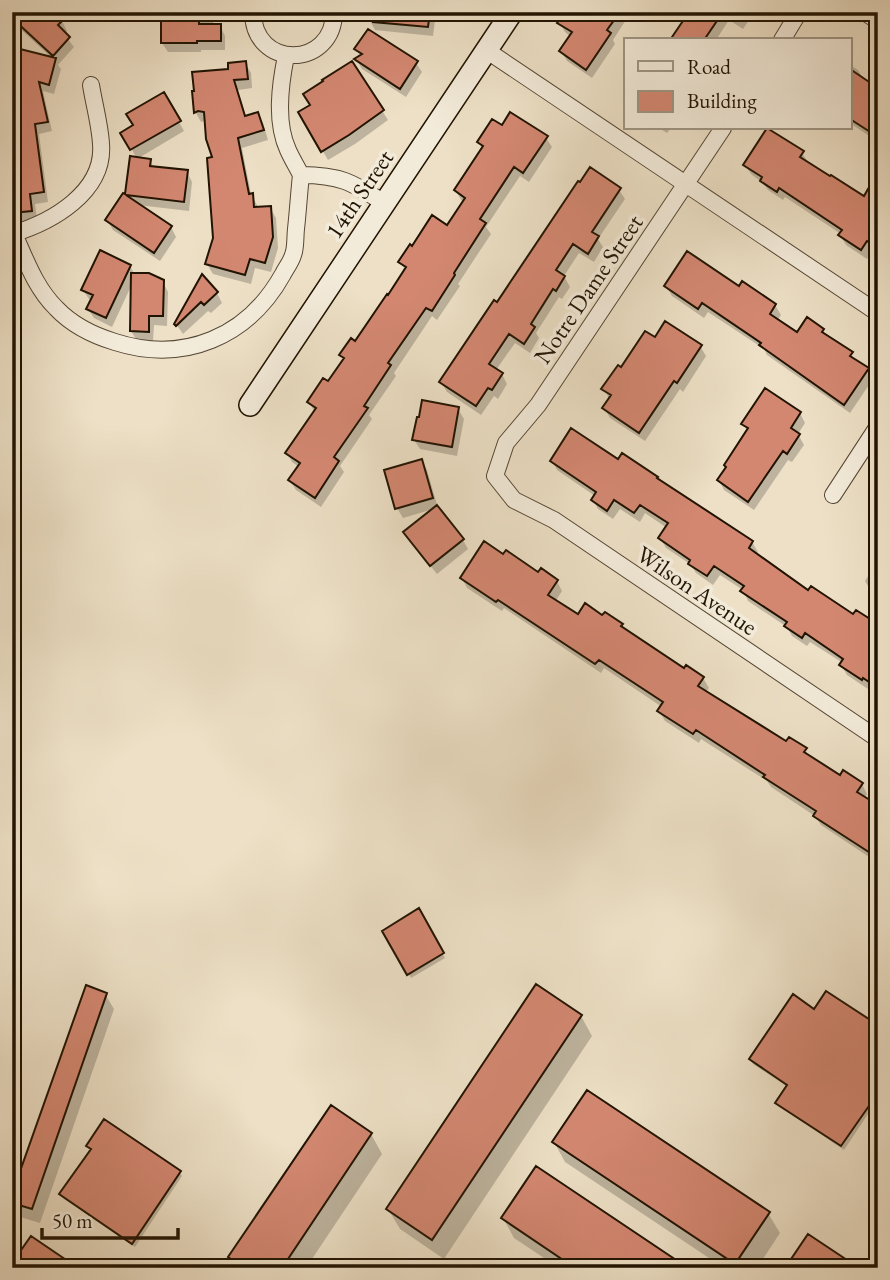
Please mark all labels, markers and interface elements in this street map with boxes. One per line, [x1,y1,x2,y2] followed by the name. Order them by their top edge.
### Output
[624,38,852,130] legend
[687,53,731,80] text: Road
[687,87,757,114] text: Building
[318,143,400,244] street label: 14th Street
[527,208,650,370] street label: Notre Dame Street
[631,538,763,642] street label: Wilson Avenue
[42,1196,178,1240] scale bar
[52,1207,93,1234] text: 50 m

